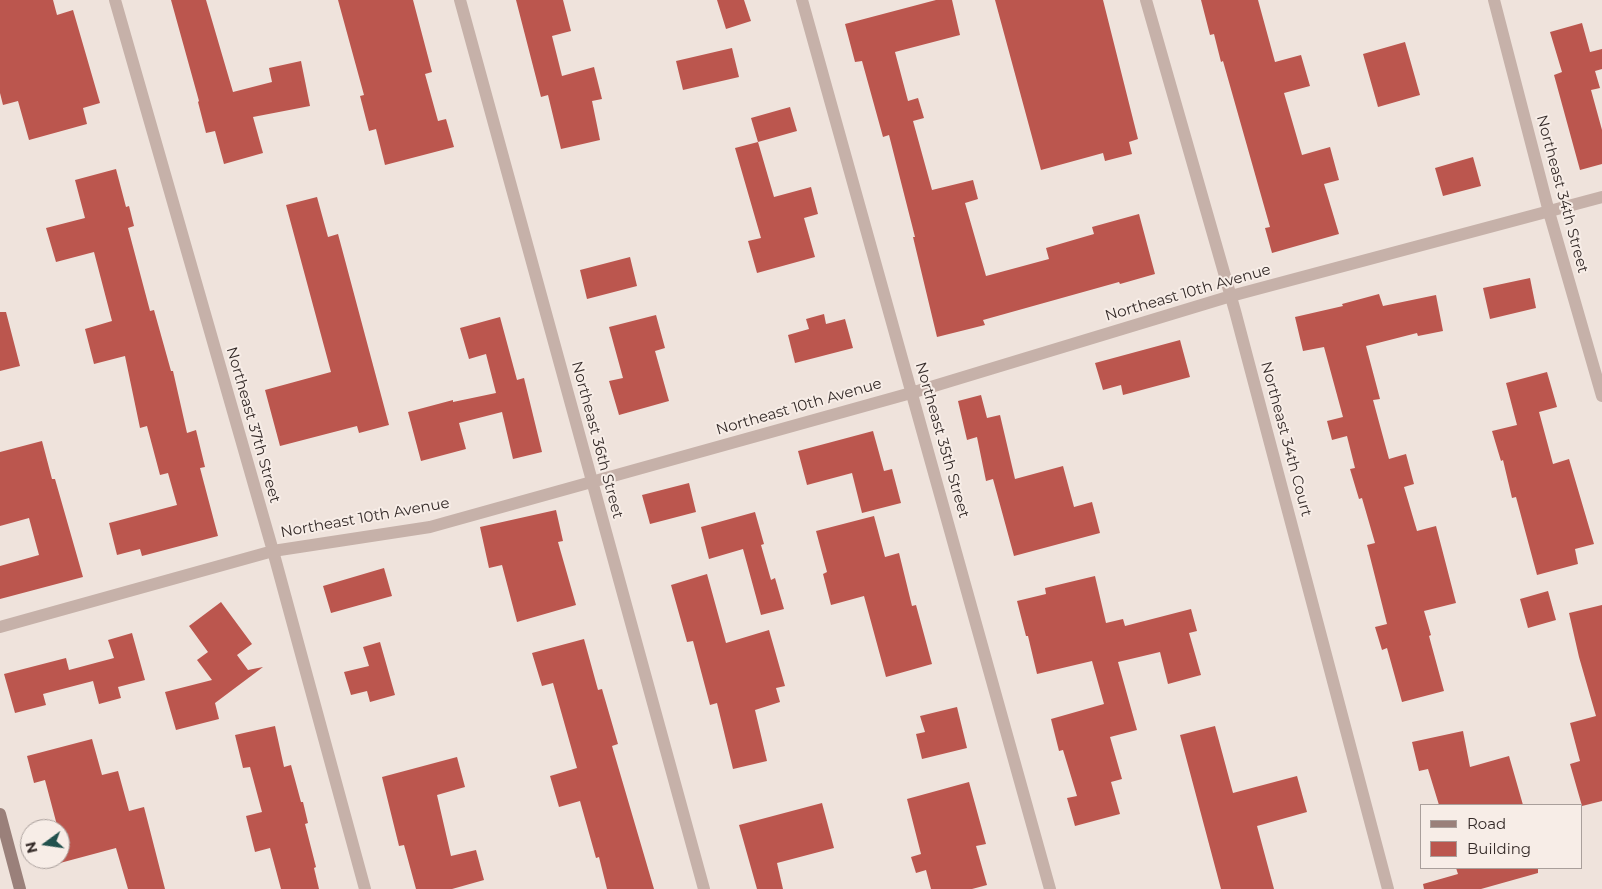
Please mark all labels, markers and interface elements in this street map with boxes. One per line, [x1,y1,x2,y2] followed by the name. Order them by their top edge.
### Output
[1532,113,1592,275] street label: Northeast 34th Street
[1103,261,1273,325] street label: Northeast 10th Avenue
[222,345,284,505] street label: Northeast 37th Street
[567,359,627,521] street label: Northeast 36th Street
[911,360,973,520] street label: Northeast 35th Street
[1257,360,1315,518] street label: Northeast 34th Court
[714,375,884,439] street label: Northeast 10th Avenue
[279,494,451,542] street label: Northeast 10th Avenue
[1420,804,1582,869] legend
[1467,814,1506,833] text: Road
[20,819,70,869] north arrow
[1467,839,1531,858] text: Building
[21,840,42,855] text: N

